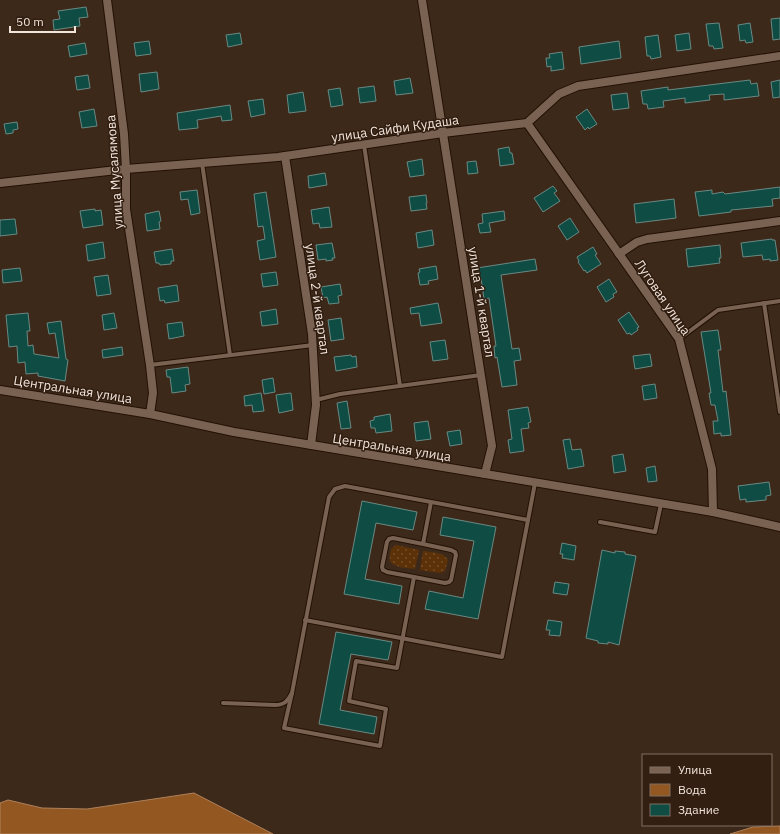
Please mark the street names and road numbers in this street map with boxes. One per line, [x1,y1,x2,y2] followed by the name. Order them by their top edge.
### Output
[330,111,460,146] street label: улица Сайфи Кудаша
[102,114,127,230] street label: улица Мусалямова
[301,243,334,356] street label: улица 2-й квартал
[464,246,499,359] street label: улица 1-й квартал
[631,256,694,339] street label: Луговая улица
[12,372,133,407] street label: Центральная улица
[331,430,452,465] street label: Центральная улица

